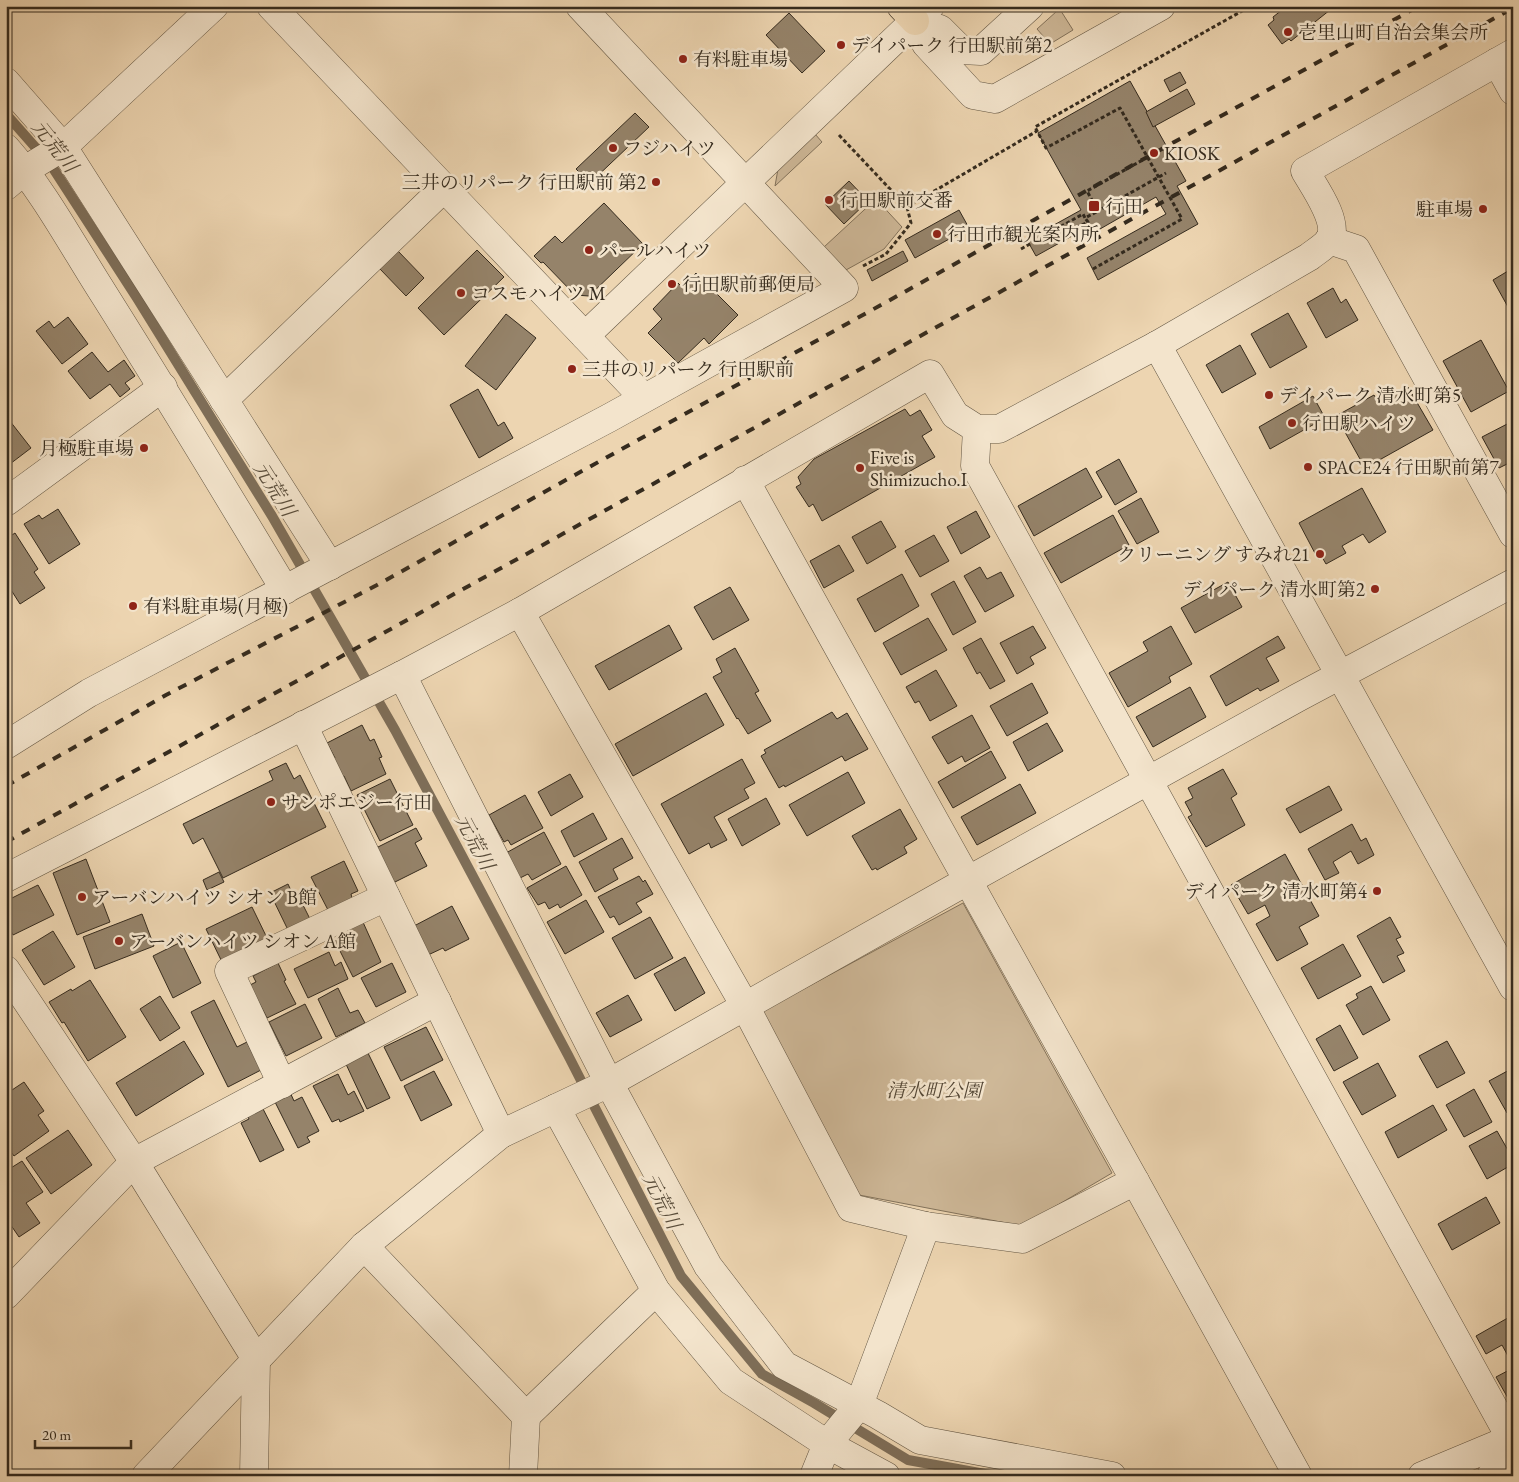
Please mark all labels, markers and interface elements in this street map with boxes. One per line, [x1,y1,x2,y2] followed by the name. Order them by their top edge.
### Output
[1298,20,1488,45] place label: 壱里山町自治会集会所
[1282,26,1294,38] marker: 壱里山町自治会集会所
[851,33,1052,58] place label: デイパーク 行田駅前第2
[835,39,847,51] marker: デイパーク 行田駅前第2
[693,47,788,72] place label: 有料駐車場
[677,53,689,65] marker: 有料駐車場
[26,114,85,179] water label: 元荒川
[623,136,716,161] place label: フジハイツ
[1164,141,1221,166] place label: KIOSK
[607,142,619,154] marker: フジハイツ
[1148,147,1160,159] marker: KIOSK
[402,170,646,195] place label: 三井のリパーク 行田駅前 第2
[650,176,662,188] marker: 三井のリパーク 行田駅前 第2
[839,188,953,213] place label: 行田駅前交番
[823,194,835,206] marker: 行田駅前交番
[1105,194,1143,219] place label: 行田
[1416,197,1473,222] place label: 駐車場
[1087,199,1101,213] marker: 行田
[1477,203,1489,215] marker: 駐車場
[947,222,1099,247] place label: 行田市観光案内所
[931,228,943,240] marker: 行田市観光案内所
[599,238,711,263] place label: パールハイツ
[583,244,595,256] marker: パールハイツ
[682,272,815,297] place label: 行田駅前郵便局
[666,278,678,290] marker: 行田駅前郵便局
[471,281,606,306] place label: コスモハイツ M
[455,287,467,299] marker: コスモハイツ M
[582,357,794,382] place label: 三井のリパーク 行田駅前
[566,363,578,375] marker: 三井のリパーク 行田駅前
[1279,383,1461,408] place label: デイパーク 清水町第5
[1263,389,1275,401] marker: デイパーク 清水町第5
[1302,411,1416,436] place label: 行田駅ハイツ
[1286,417,1298,429] marker: 行田駅ハイツ
[39,436,134,461] place label: 月極駐車場
[138,442,150,454] marker: 月極駐車場
[870,445,968,492] place label: Five is Shimizucho.Ⅰ
[1318,455,1499,480] place label: SPACE24 行田駅前第7
[248,457,303,523] water label: 元荒川
[1302,461,1314,473] marker: SPACE24 行田駅前第7
[854,462,866,474] marker: Five is Shimizucho.Ⅰ
[1117,542,1310,567] place label: クリーニング すみれ21
[1314,548,1326,560] marker: クリーニング すみれ21
[1183,577,1365,602] place label: デイパーク 清水町第2
[1369,583,1381,595] marker: デイパーク 清水町第2
[143,594,288,619] place label: 有料駐車場(月極)
[127,600,139,612] marker: 有料駐車場(月極)
[281,790,432,815] place label: サンポエジー行田
[265,796,277,808] marker: サンポエジー行田
[449,809,502,876] water label: 元荒川
[1185,879,1368,904] place label: デイパーク 清水町第4
[92,885,317,910] place label: アーバンハイツ シオン B館
[1371,885,1383,897] marker: デイパーク 清水町第4
[76,891,88,903] marker: アーバンハイツ シオン B館
[129,929,356,954] place label: アーバンハイツ シオン A館
[113,935,125,947] marker: アーバンハイツ シオン A館
[886,1078,984,1103] park label: 清水町公園
[637,1168,688,1235] water label: 元荒川
[35,1417,131,1449] scale bar
[42,1425,71,1444] text: 20 m

